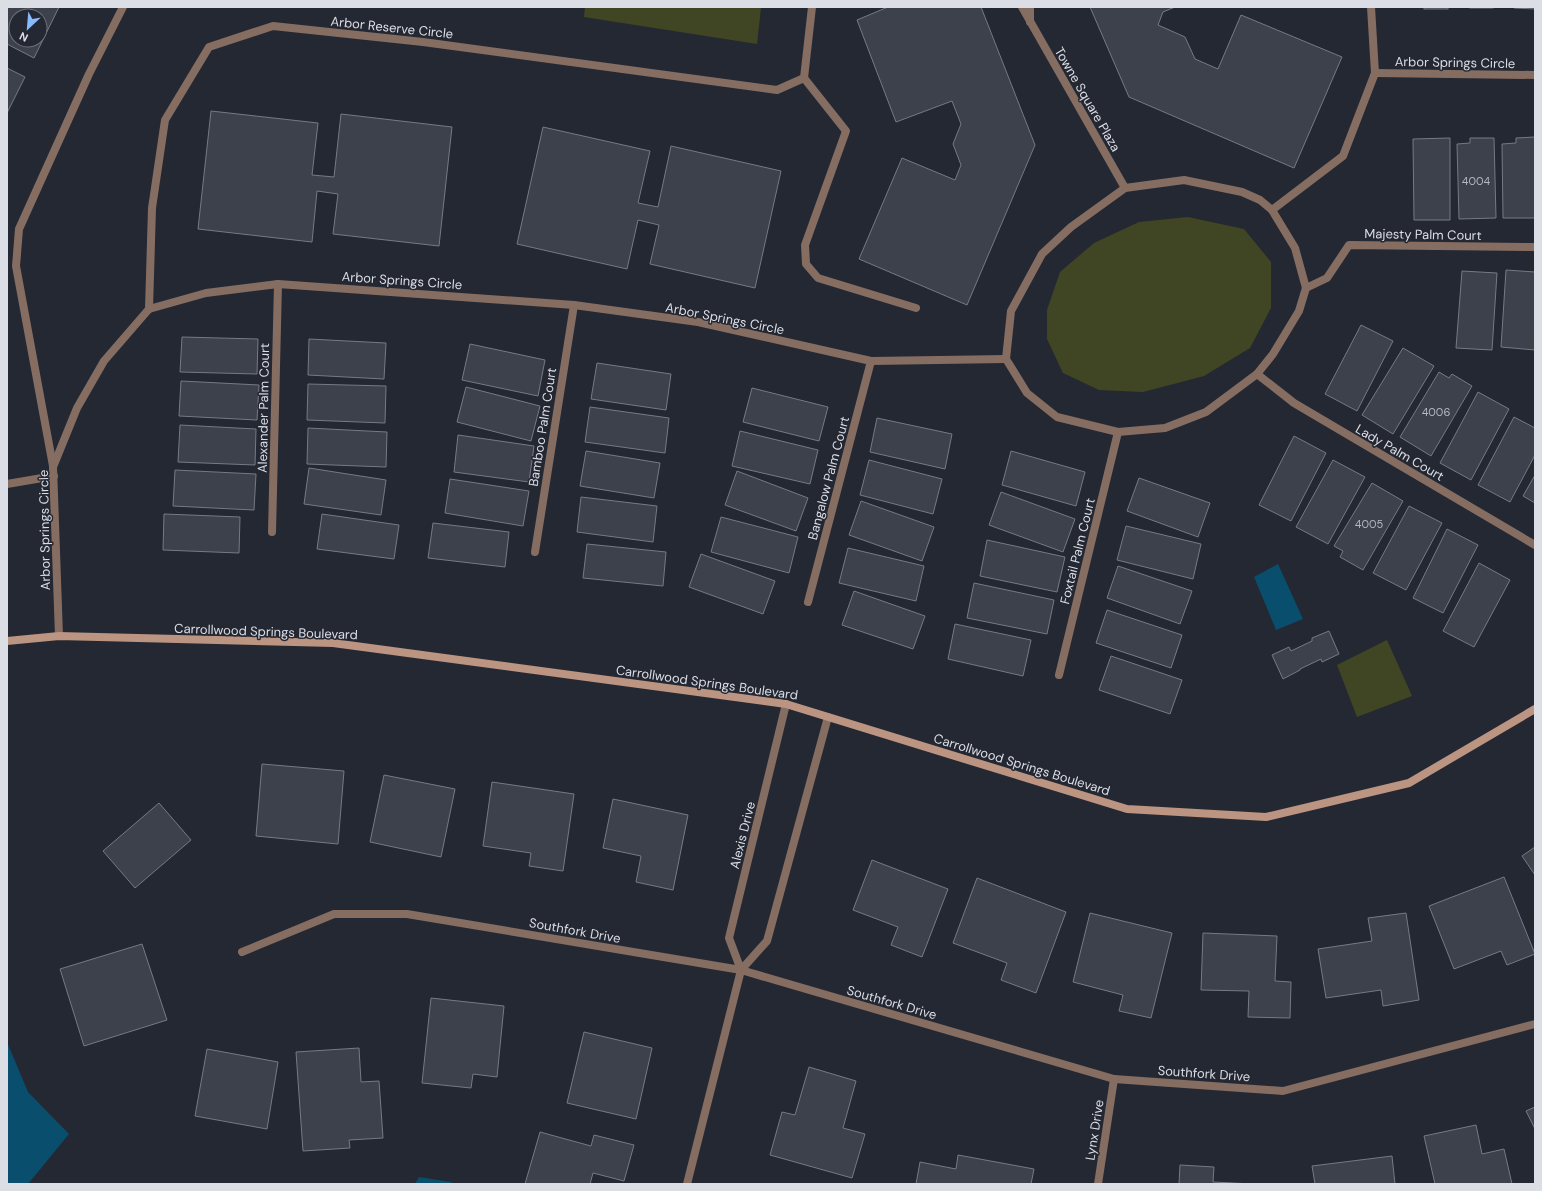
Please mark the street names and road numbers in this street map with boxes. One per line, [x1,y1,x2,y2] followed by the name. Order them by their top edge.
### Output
[330,13,454,42] street label: Arbor Reserve Circle
[1051,44,1124,155] street label: Towne Square Plaza
[1395,53,1515,72] street label: Arbor Springs Circle
[1364,225,1482,244] street label: Majesty Palm Court
[341,268,463,293] street label: Arbor Springs Circle
[664,299,786,338] street label: Arbor Springs Circle
[254,343,273,473] street label: Alexander Palm Court
[525,366,560,488] street label: Bamboo Palm Court
[804,415,853,542] street label: Bangalow Palm Court
[1352,420,1447,485] street label: Lady Palm Court
[35,470,54,590] street label: Arbor Springs Circle
[1056,496,1099,606] street label: Foxtail Palm Court
[174,620,358,643] street label: Carrollwood Springs Boulevard
[615,661,799,704] street label: Carrollwood Springs Boulevard
[932,730,1112,799] street label: Carrollwood Springs Boulevard
[726,800,759,871] street label: Alexis Drive
[528,914,622,947] street label: Southfork Drive
[845,982,939,1023] street label: Southfork Drive
[1157,1062,1251,1085] street label: Southfork Drive
[1081,1098,1108,1162] street label: Lynx Drive

